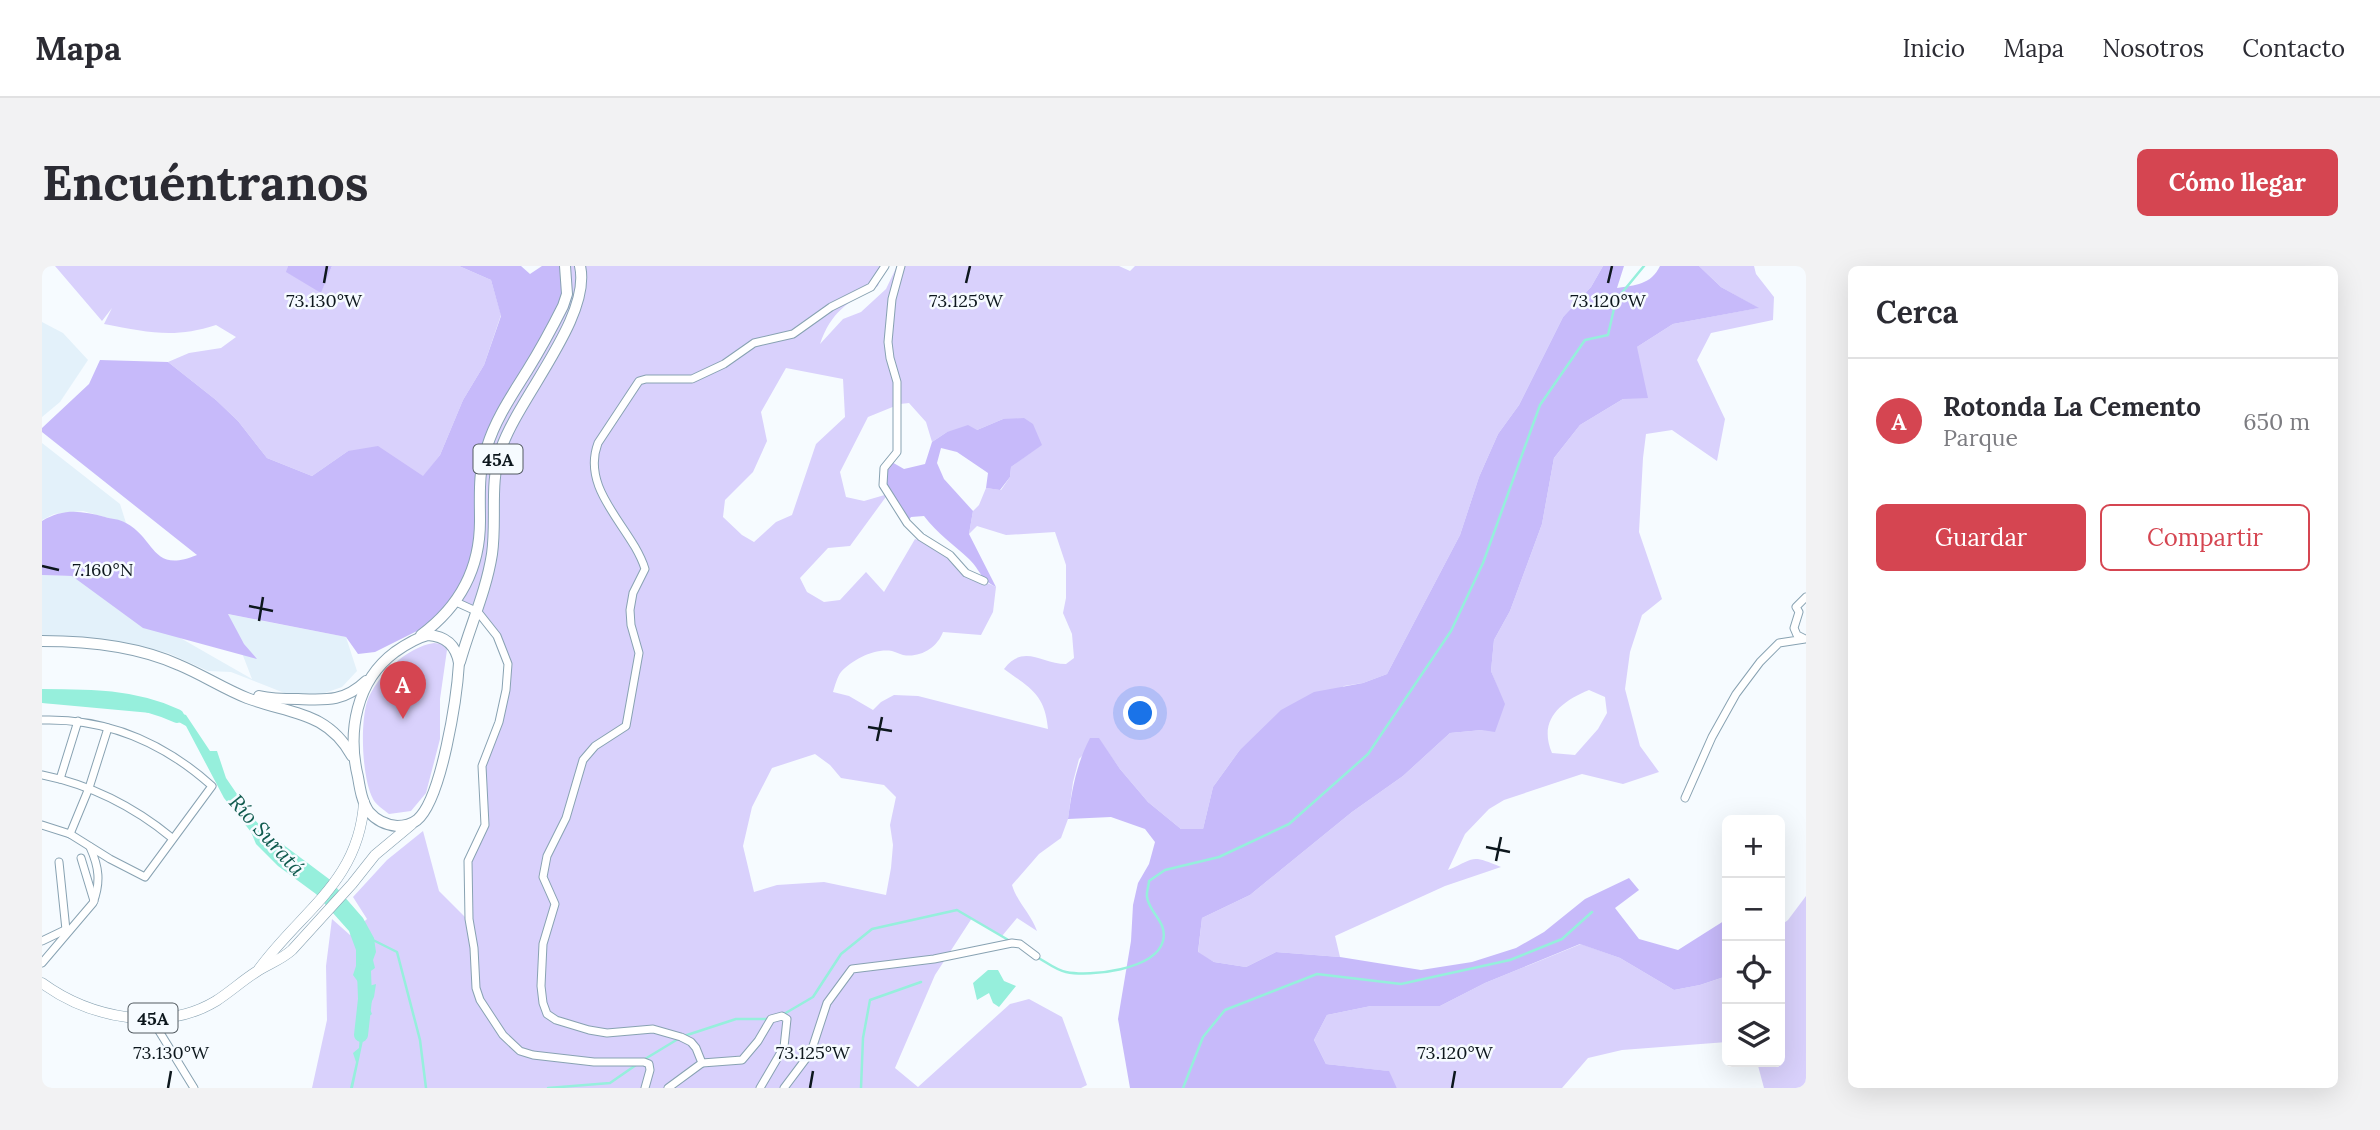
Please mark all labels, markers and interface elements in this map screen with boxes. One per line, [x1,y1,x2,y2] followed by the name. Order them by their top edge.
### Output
[35,27,121,69] text: Mapa
[1902,33,1965,64] text: Inicio
[2003,33,2064,64] text: Mapa
[2102,33,2204,64] text: Nosotros
[2242,33,2345,64] text: Contacto
[2137,149,2338,216] button: Cómo llegar
[42,151,369,213] text: Encuéntranos
[286,289,363,312] text: 73.130°W
[929,289,1004,312] text: 73.125°W
[1570,289,1647,312] text: 73.120°W
[1876,293,1958,331] text: Cerca
[1943,390,2201,423] text: Rotonda La Cemento
[1891,407,1907,436] text: A
[2243,407,2310,436] text: 650 m
[1943,423,2018,452] text: Parque
[474,444,522,474] road number: 45A
[1876,504,2086,571] button: Guardar
[2100,504,2310,571] button: Compartir
[72,558,134,581] text: 7.160°N
[380,661,426,719] pin: A
[1123,696,1157,730] your location
[223,789,311,882] water label: Río Suratá
[1722,815,1785,1067] map controls
[1722,815,1785,878] button: +
[1722,878,1785,941] button: −
[1722,941,1785,1004] button: locate
[128,1004,178,1032] road number: 45A
[1722,1004,1785,1067] button: layers
[133,1041,210,1064] text: 73.130°W
[776,1041,851,1064] text: 73.125°W
[1417,1041,1494,1064] text: 73.120°W

